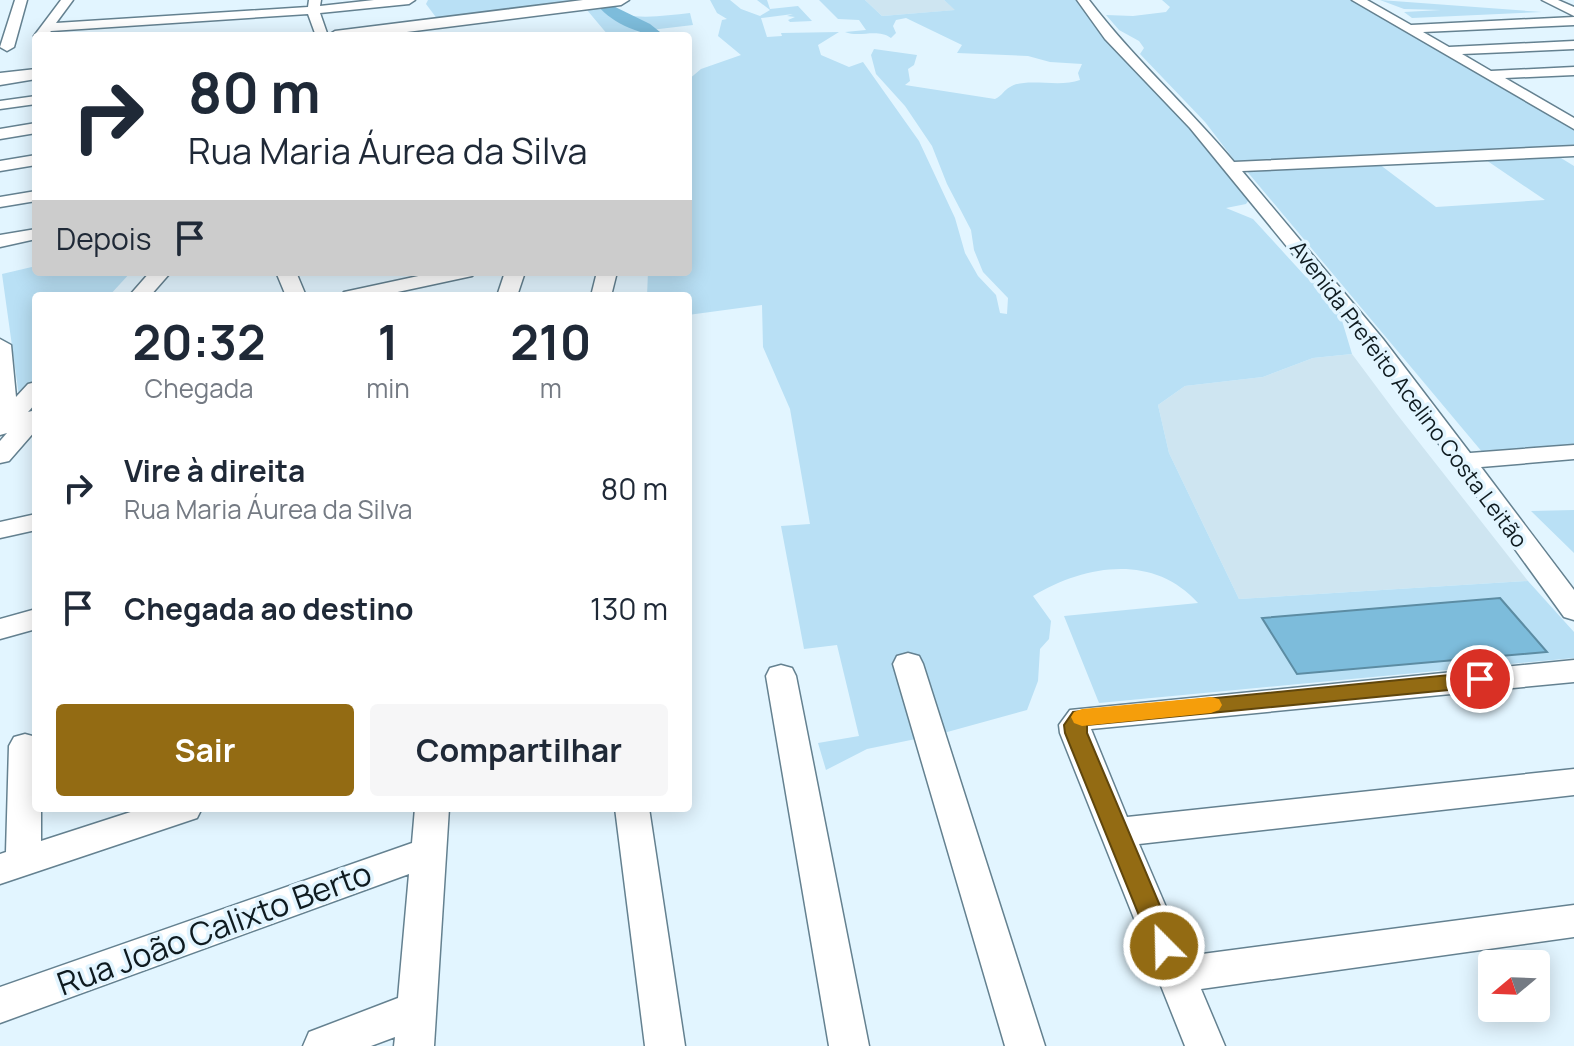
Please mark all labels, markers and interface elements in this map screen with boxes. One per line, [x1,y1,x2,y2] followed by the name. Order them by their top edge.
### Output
[188,53,321,130] text: 80 m
[56,64,160,168] icon: right
[188,126,588,175] text: Rua Maria Áurea da Silva
[168,216,212,260] icon: arrive
[56,218,152,259] text: Depois
[1283,234,1535,554] street label: Avenida Prefeito Acelino Costa Leitão
[133,309,266,374] text: 20:32
[377,309,398,374] text: 1
[510,309,591,374] text: 210
[145,370,254,406] text: Chegada
[366,370,410,406] text: min
[540,370,562,406] text: m
[124,450,305,491] text: Vire à direita
[56,466,100,510] icon: right
[601,468,668,509] text: 80 m
[124,491,413,527] text: Rua Maria Áurea da Silva
[56,586,100,630] icon: arrive
[124,588,414,629] text: Chegada ao destino
[590,588,668,629] text: 130 m
[1446,645,1514,713] pin
[1458,657,1502,701] icon: arrive
[56,704,354,796] button: Sair
[370,704,668,796] button: Compartilhar
[51,851,377,1005] street label: Rua João Calixto Berto
[1122,904,1206,988] position arrow
[1478,950,1550,1022] north arrow
[1478,950,1550,1022] map controls

